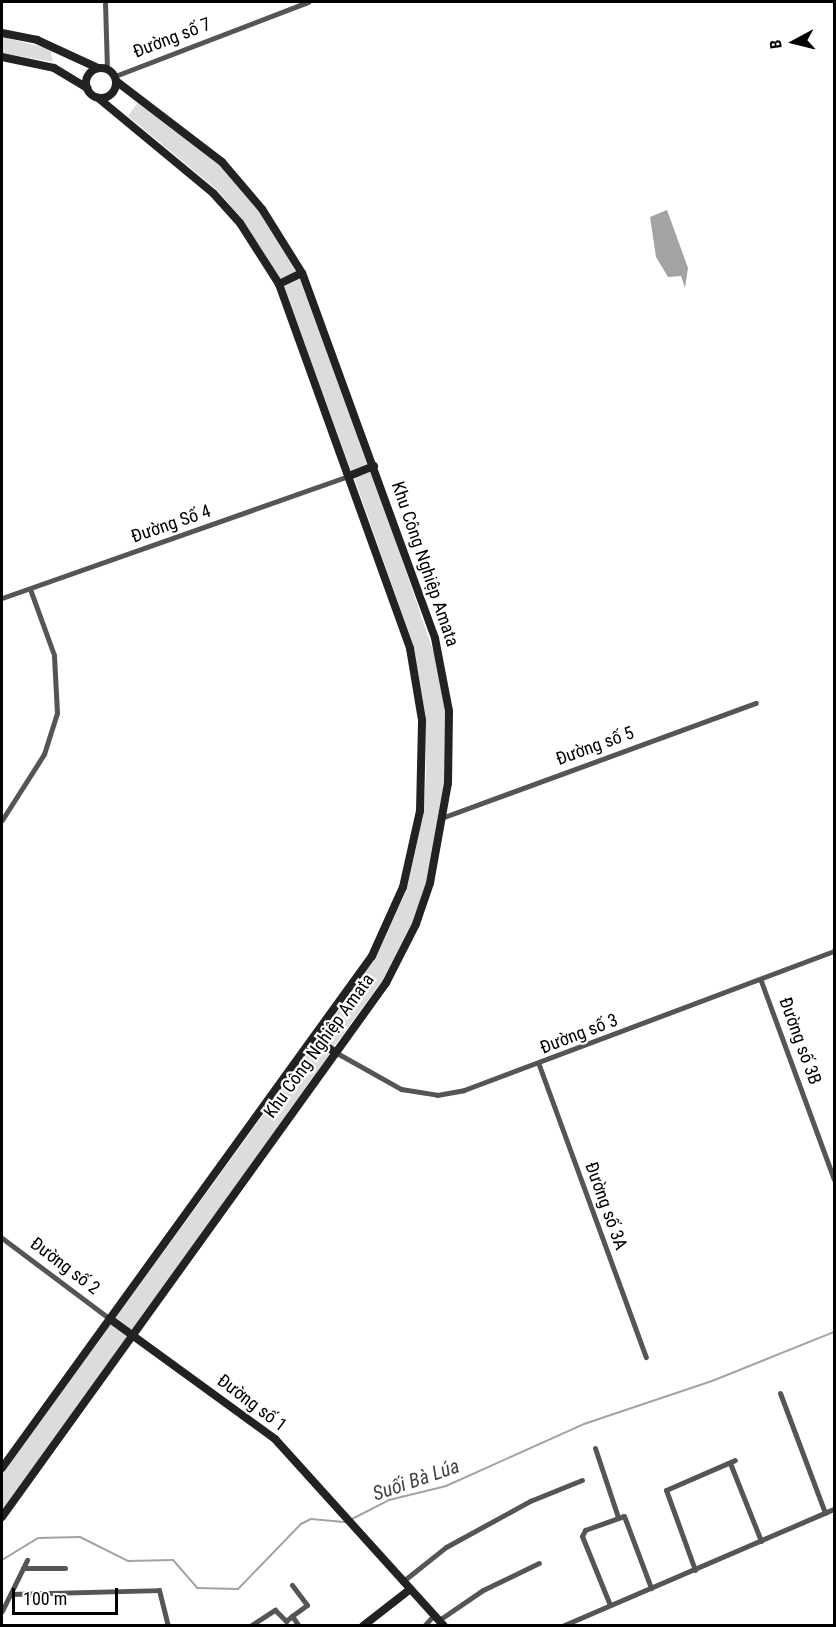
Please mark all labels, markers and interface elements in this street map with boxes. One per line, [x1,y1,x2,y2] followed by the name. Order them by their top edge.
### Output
[764,12,824,72] north arrow
[130,13,214,63] street label: Đường số 7
[766,39,786,50] text: B
[387,479,463,649] street label: Khu Công Nghiệp Amata
[128,500,214,548] street label: Đường Số 4
[553,722,637,770] street label: Đường số 5
[259,970,379,1122] street label: Khu Công Nghiệp Amata
[774,994,826,1088] street label: Đường số 3B
[537,1009,621,1059] street label: Đường số 3
[580,1159,632,1253] street label: Đường số 3A
[26,1233,104,1299] street label: Đường số 2
[213,1370,291,1436] street label: Đường số 1
[370,1454,462,1506] water label: Suối Bà Lúa
[15,1576,122,1614] scale bar
[23,1588,67,1609] text: 100 m

